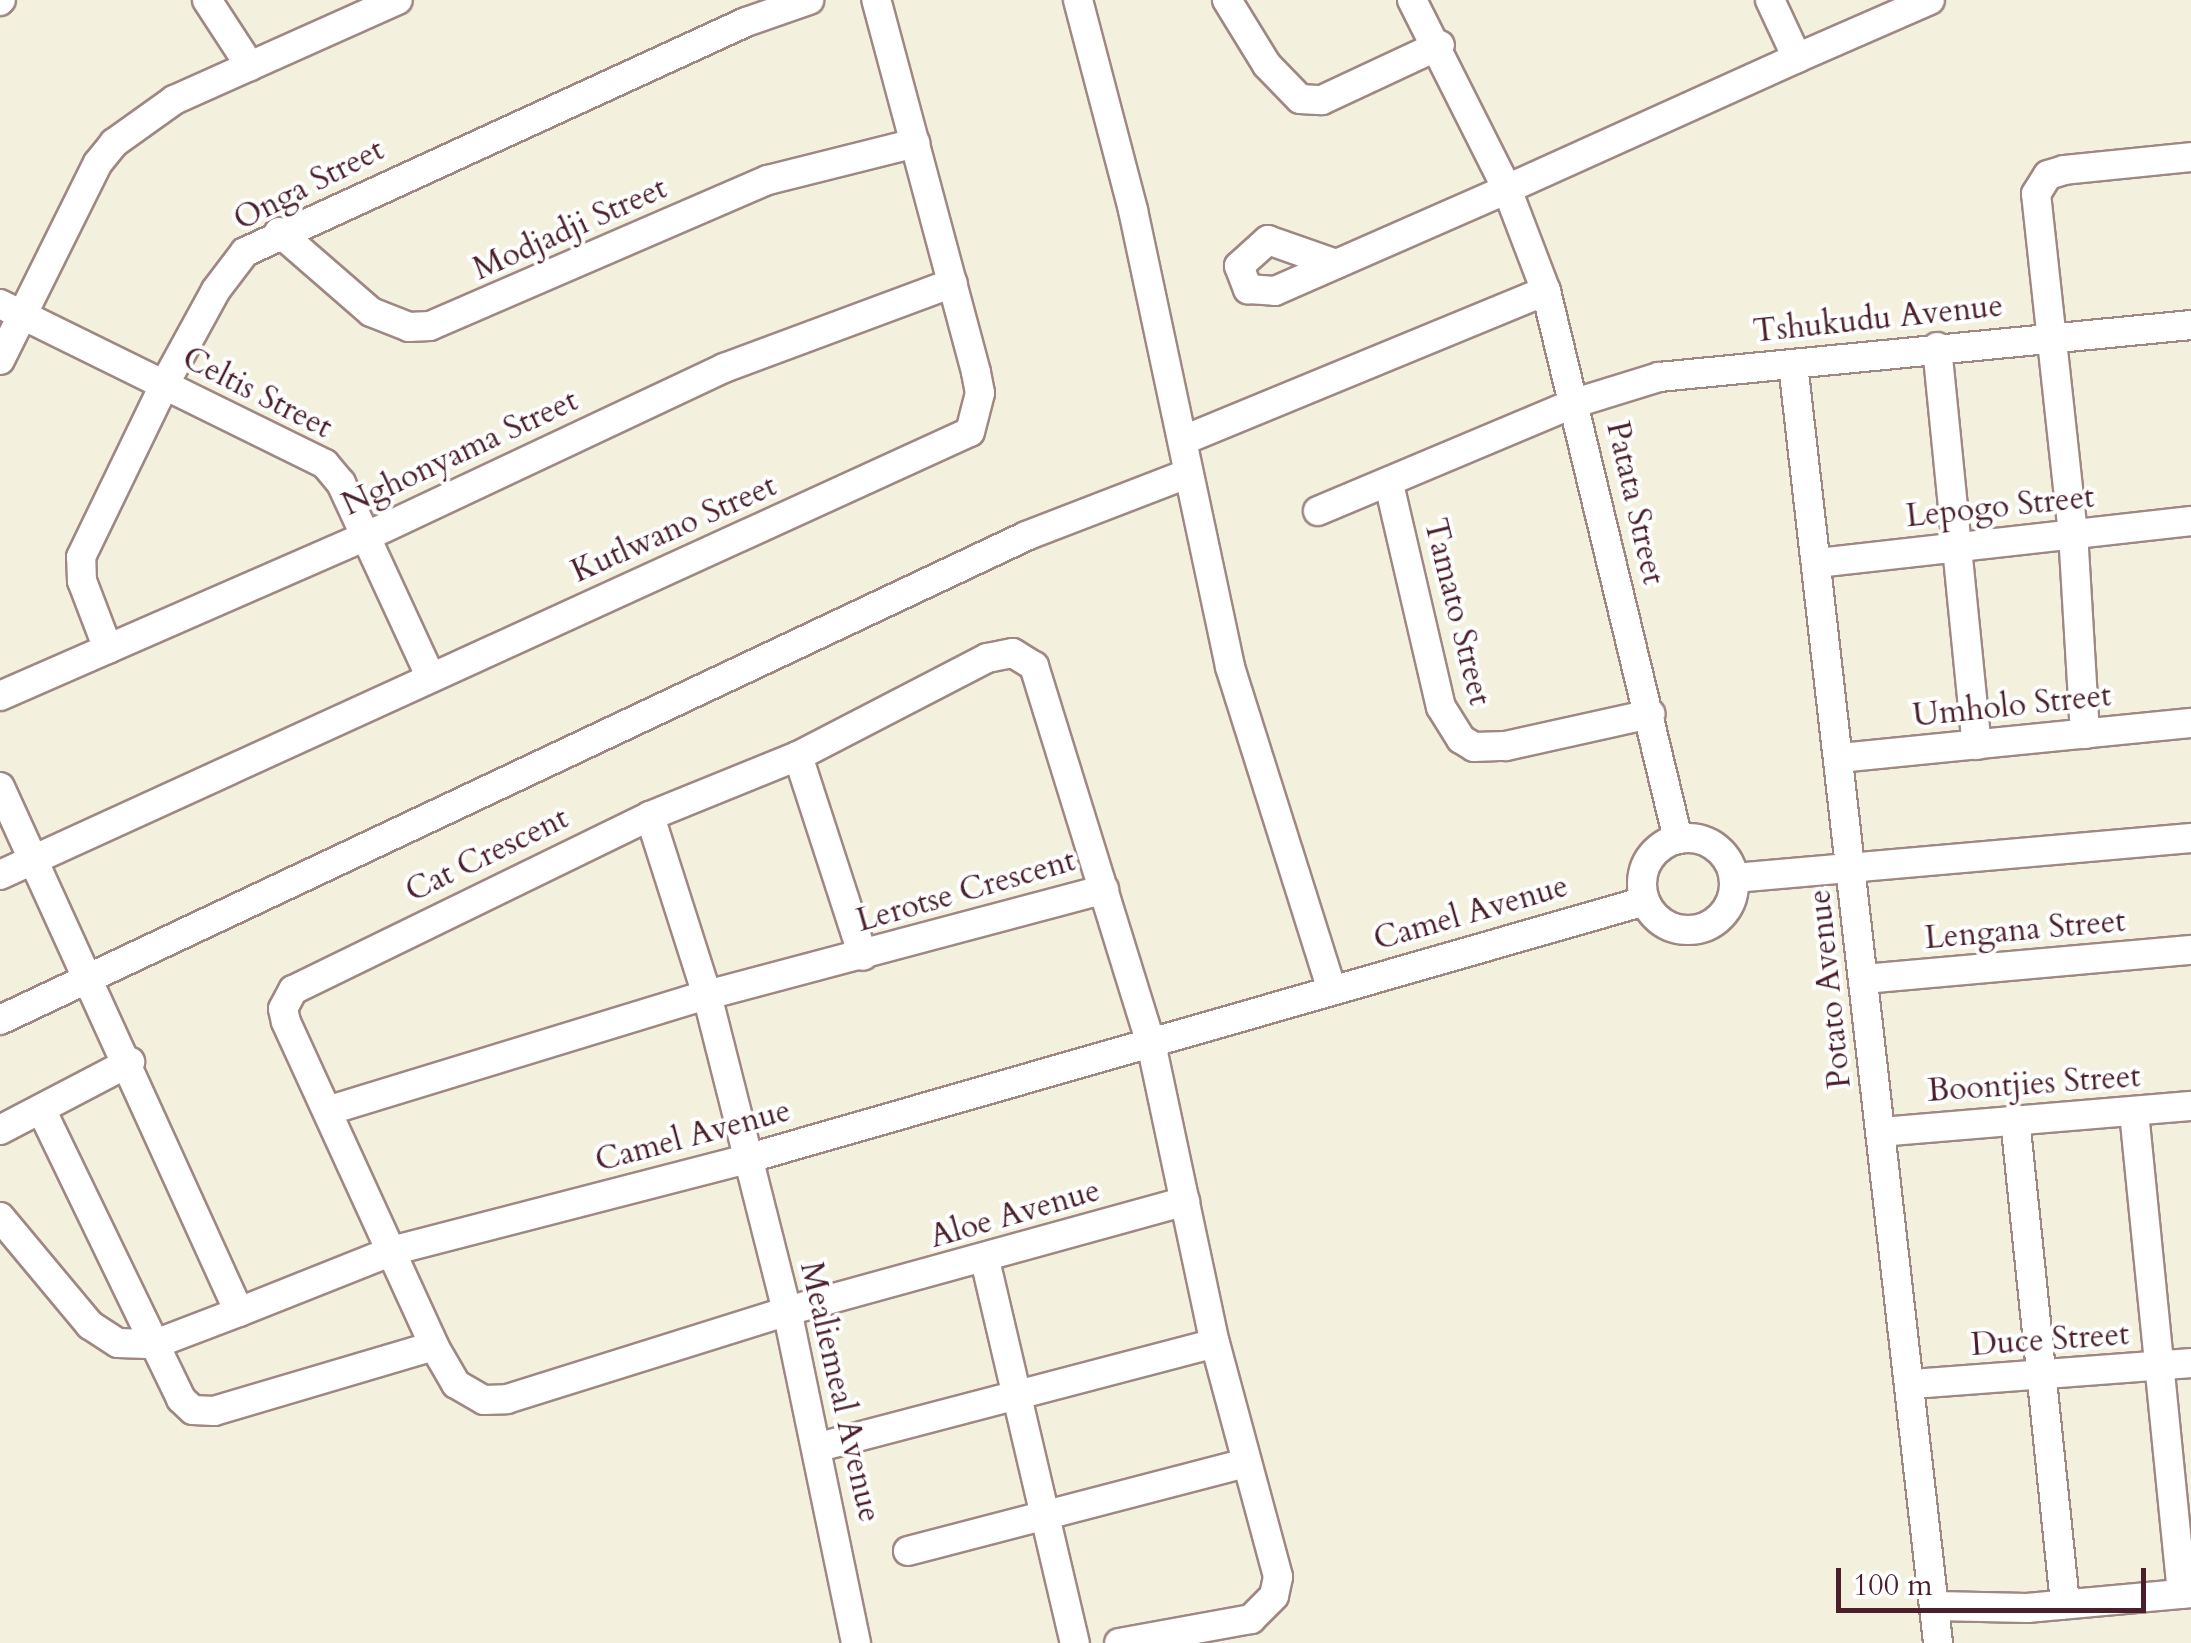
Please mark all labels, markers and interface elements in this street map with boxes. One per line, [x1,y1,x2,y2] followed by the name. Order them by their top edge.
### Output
[228,131,390,239] street label: Onga Street
[467,169,673,289] street label: Modjadji Street
[1751,287,2005,351] street label: Tshukudu Avenue
[176,339,338,447] street label: Celtis Street
[336,382,584,524] street label: Nghonyama Street
[1598,418,1672,588] street label: Patata Street
[566,467,782,591] street label: Kutlwano Street
[1904,478,2096,536] street label: Lepogo Street
[1415,515,1499,709] street label: Tamato Street
[1911,677,2113,735] street label: Umholo Street
[400,799,574,911] street label: Cat Crescent
[852,841,1080,941] street label: Lerotse Crescent
[1369,867,1573,959] street label: Camel Avenue
[1800,888,1860,1090] street label: Potato Avenue
[1923,902,2127,958] street label: Lengana Street
[1926,1057,2142,1111] street label: Boontjies Street
[591,1092,795,1180] street label: Camel Avenue
[926,1171,1104,1257] street label: Aloe Avenue
[791,1258,889,1526] street label: Mealiemeal Avenue
[1970,1315,2130,1365] street label: Duce Street
[1841,1548,2151,1610] scale bar
[1853,1565,1933,1606] text: 100 m

